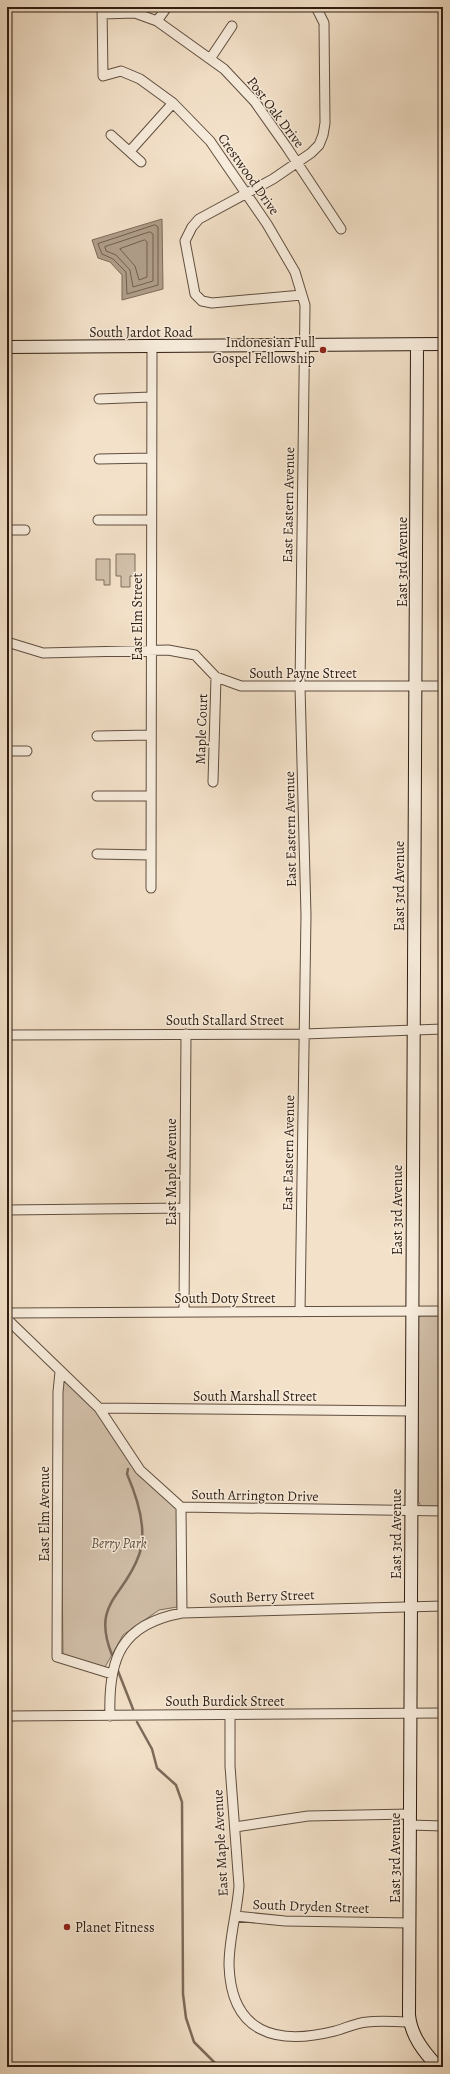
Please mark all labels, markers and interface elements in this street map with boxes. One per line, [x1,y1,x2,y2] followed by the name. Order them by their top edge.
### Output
[243,73,309,152] street label: Post Oak Drive
[213,130,284,219] street label: Crestwood Drive
[89,323,193,342] street label: South Jardot Road
[213,333,316,368] place label: Indonesian Full Gospel Fellowship
[318,345,328,355] marker: Indonesian Full Gospel Fellowship
[278,447,299,563] street label: East Eastern Avenue
[393,517,412,607] street label: East 3rd Avenue
[128,573,147,661] street label: East Elm Street
[249,664,357,683] street label: South Payne Street
[191,693,212,765] street label: Maple Court
[280,771,301,887] street label: East Eastern Avenue
[390,841,409,931] street label: East 3rd Avenue
[166,1011,285,1030] street label: South Stallard Street
[278,1095,299,1211] street label: East Eastern Avenue
[162,1118,181,1226] street label: East Maple Avenue
[388,1165,407,1255] street label: East 3rd Avenue
[174,1289,276,1308] street label: South Doty Street
[193,1387,317,1406] street label: South Marshall Street
[35,1466,54,1562] street label: East Elm Avenue
[191,1485,319,1506] street label: South Arrington Drive
[387,1489,406,1579] street label: East 3rd Avenue
[91,1534,147,1553] park label: Berry Park
[209,1585,315,1608] street label: South Berry Street
[165,1692,285,1711] street label: South Burdick Street
[208,1789,233,1897] street label: East Maple Avenue
[386,1813,405,1903] street label: East 3rd Avenue
[252,1895,370,1918] street label: South Dryden Street
[75,1918,155,1937] place label: Planet Fitness
[62,1922,72,1932] marker: Planet Fitness

